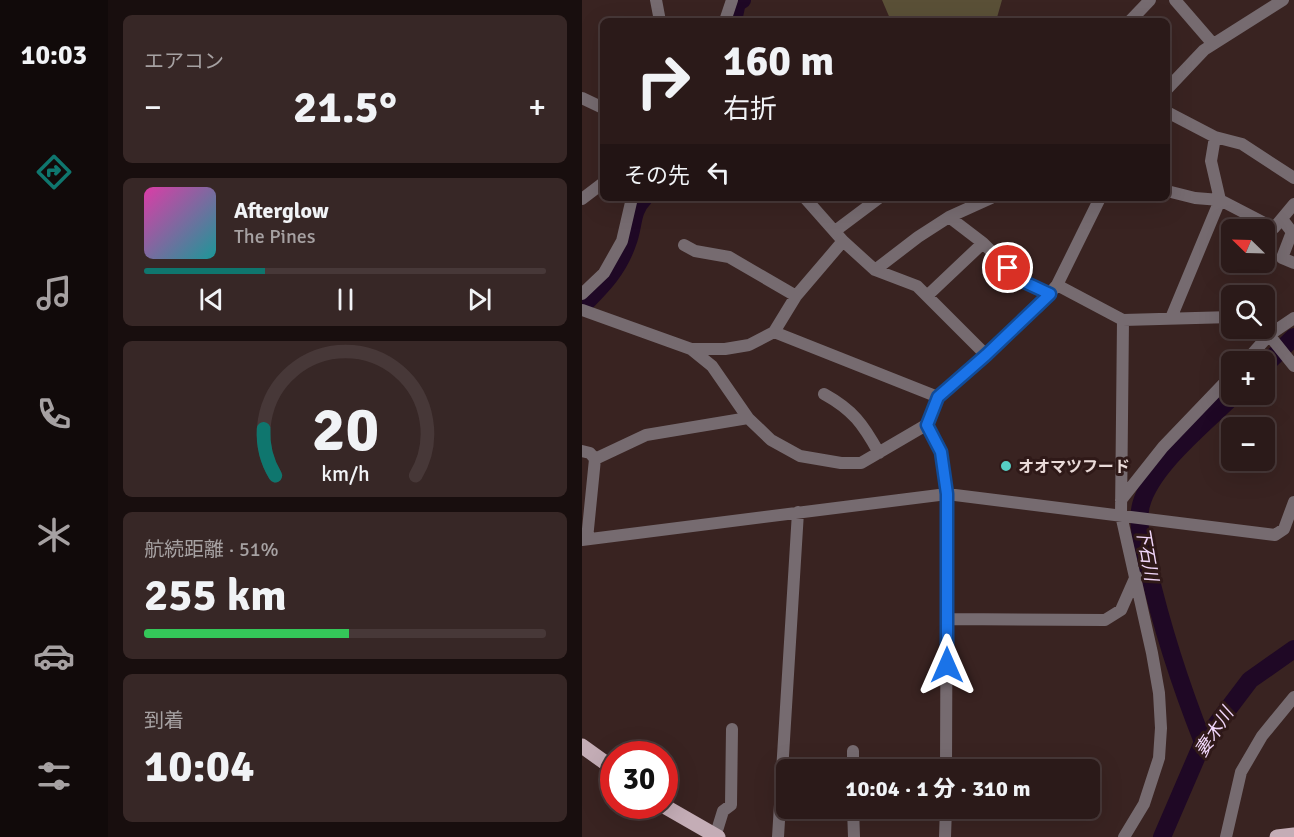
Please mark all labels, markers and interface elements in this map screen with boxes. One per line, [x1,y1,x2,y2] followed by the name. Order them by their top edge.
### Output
[723,36,834,87] text: 160 m
[21,39,87,72] text: 10:03
[624,42,702,120] icon: right
[144,49,224,74] text: エアコン
[293,80,397,135] text: 21.5°
[144,87,162,128] text: −
[528,87,546,128] text: +
[723,93,777,126] text: 右折
[33,151,75,193] icon: directions
[702,156,735,189] icon: left
[624,162,690,189] text: その先
[234,197,329,224] text: Afterglow
[1221,219,1275,273] north arrow
[1221,219,1275,471] map controls
[234,224,316,249] text: The Pines
[982,242,1033,293] pin
[991,251,1024,284] icon: arrive
[33,272,75,314] icon: music
[195,283,228,316] icon: previous
[329,283,362,316] icon: pause
[463,283,496,316] icon: next
[1221,285,1275,339] button: search
[1221,351,1275,405] button: +
[311,391,379,468] text: 20
[33,393,75,435] icon: phone
[1221,417,1275,471] button: −
[1018,457,1130,477] place label: オオマツフード
[999,459,1013,473] marker: オオマツフード
[321,461,369,487] text: km/h
[33,514,75,556] icon: climate
[1131,526,1163,584] water label: 下石川
[144,537,279,562] text: 航続距離 · 51%
[144,568,287,623] text: 255 km
[915,633,979,697] position arrow
[33,635,75,677] icon: car
[1190,702,1239,761] water label: 妻木川
[144,708,184,733] text: 到着
[144,739,254,794] text: 10:04
[600,741,678,819] speed limit sign: 30
[33,755,75,797] icon: filters
[846,775,1030,802] text: 10:04 · 1 分 · 310 m

